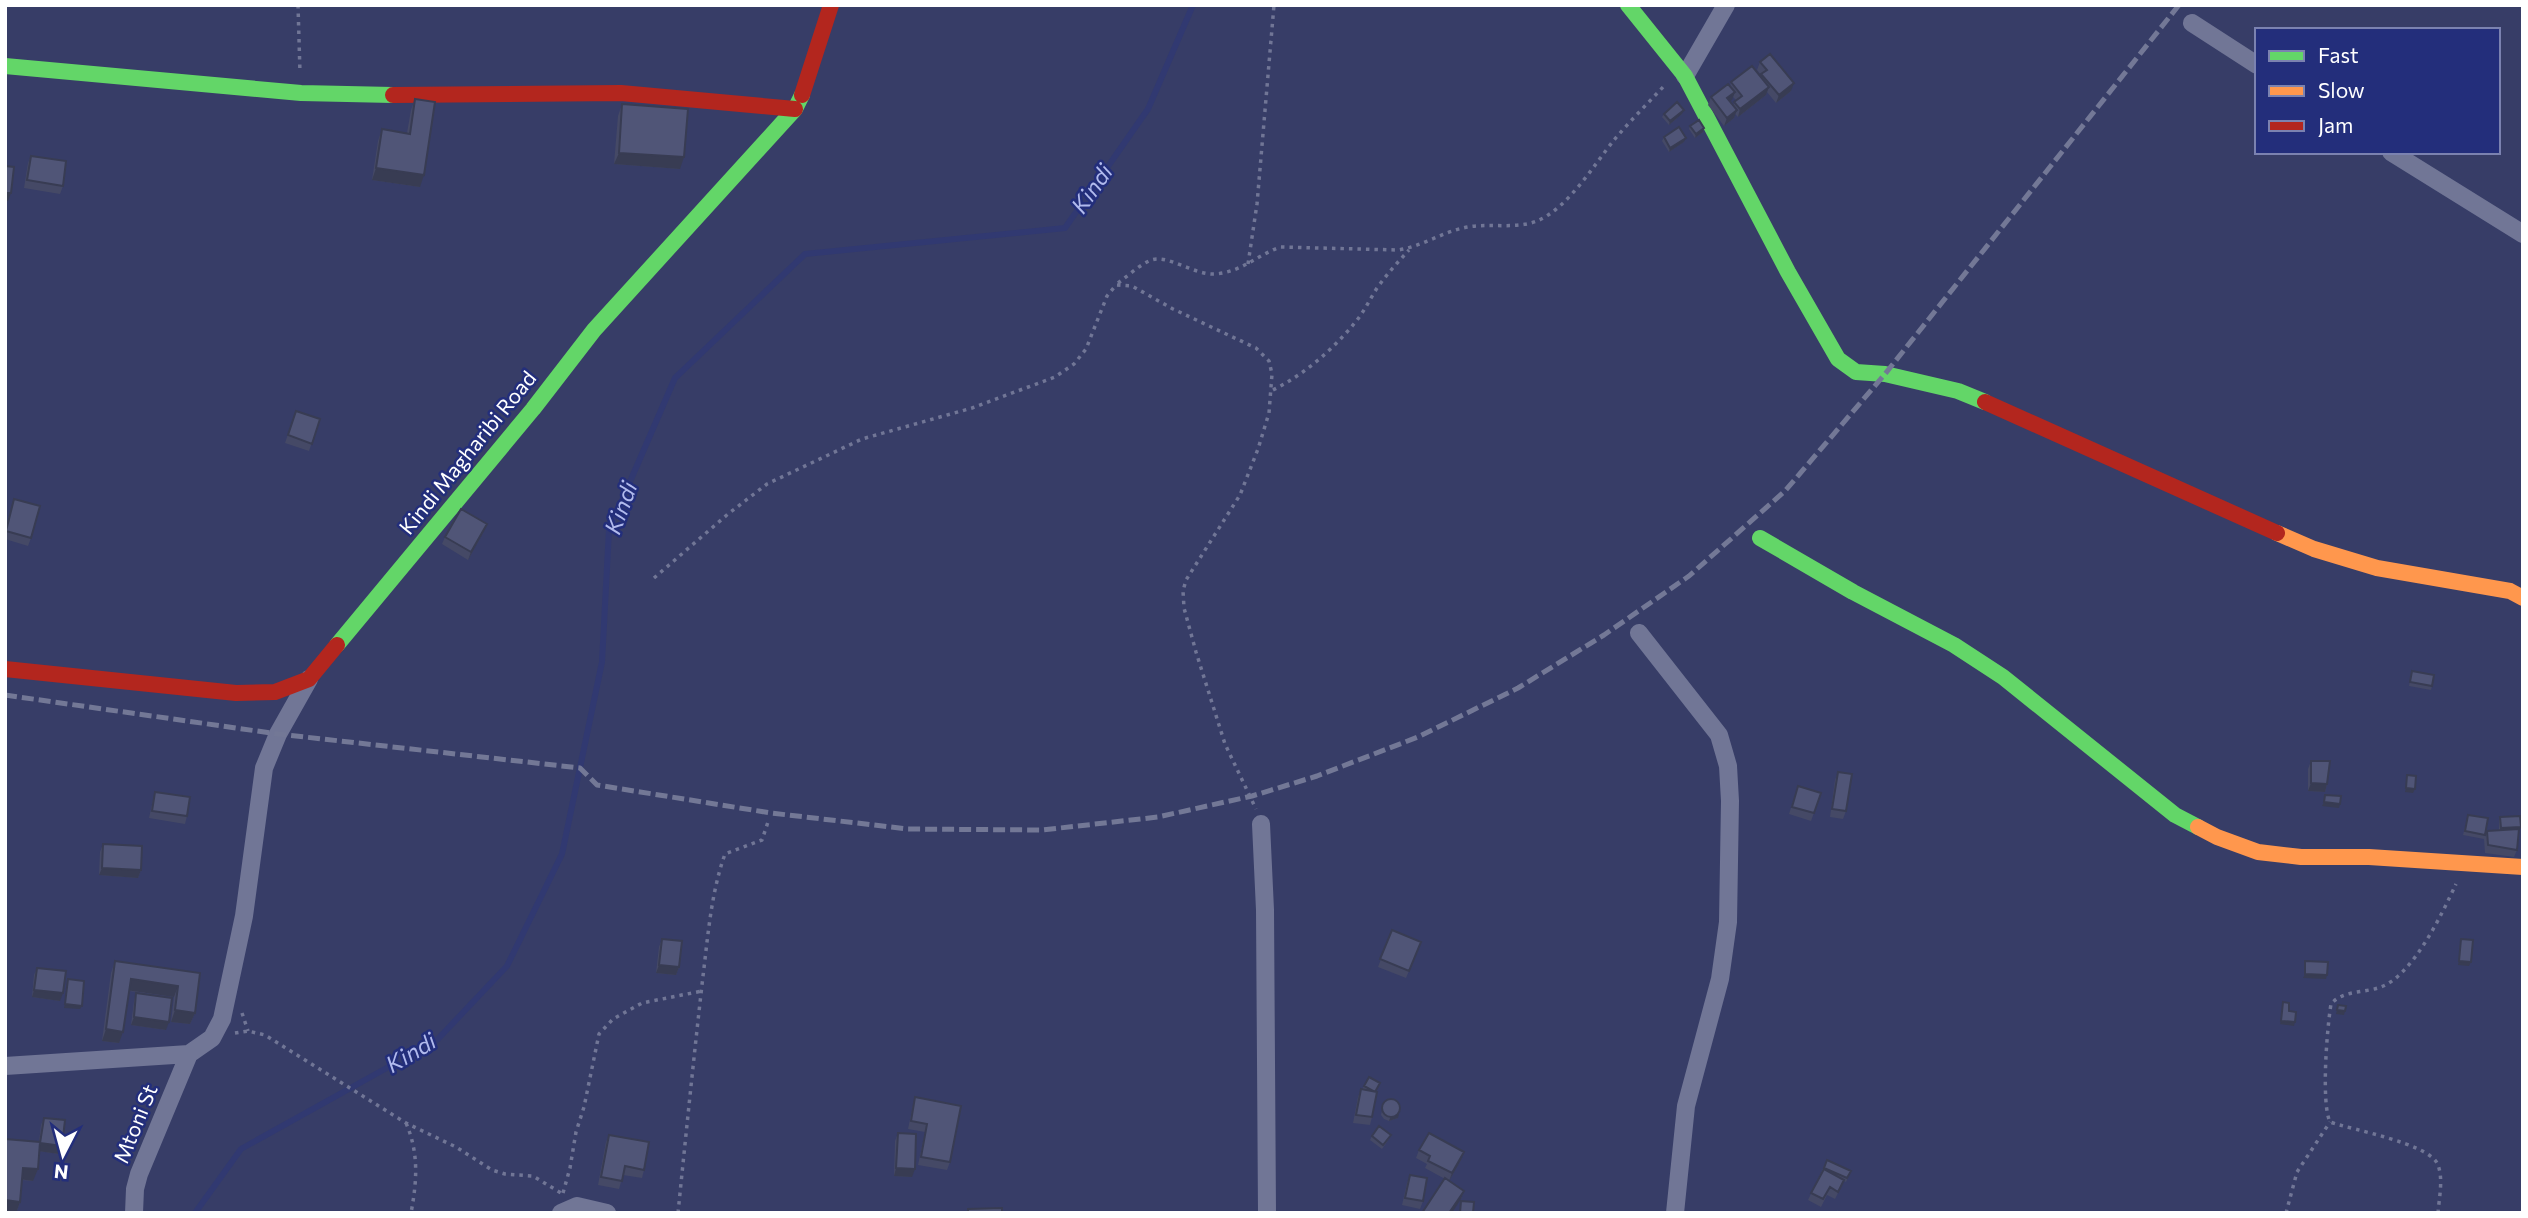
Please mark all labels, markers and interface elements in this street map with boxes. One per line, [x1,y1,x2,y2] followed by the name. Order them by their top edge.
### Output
[2255,28,2500,154] legend
[2318,42,2359,67] text: Fast
[2318,77,2365,102] text: Slow
[2318,112,2353,137] text: Jam
[1064,158,1119,218] water label: Kindi
[393,365,540,539] street label: Kindi Magharibi Road
[598,477,643,538] water label: Kindi
[380,1026,442,1078] water label: Kindi
[108,1080,162,1166] street label: Mtoni St
[28,1120,98,1190] north arrow
[53,1160,69,1185] text: N

